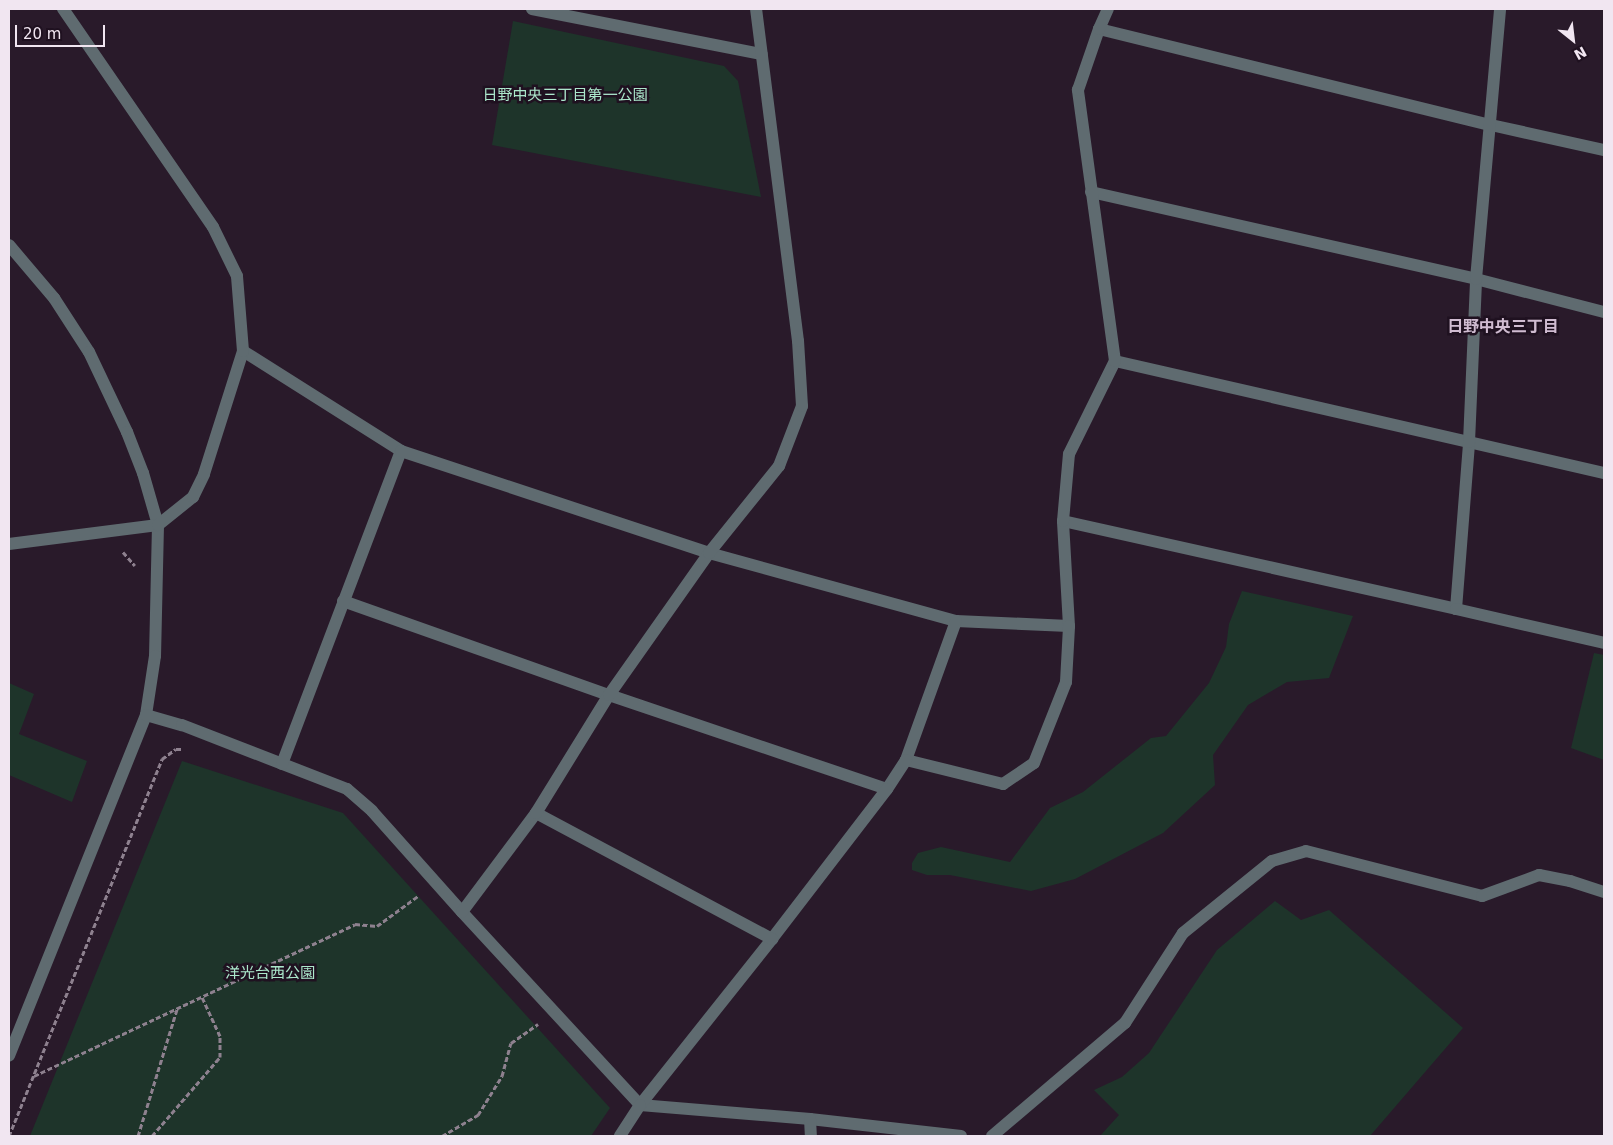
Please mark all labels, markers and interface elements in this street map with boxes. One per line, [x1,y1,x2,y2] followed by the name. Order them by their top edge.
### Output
[18,15,108,47] scale bar
[1548,15,1598,65] north arrow
[23,25,61,43] text: 20 m
[1571,43,1589,63] text: N
[483,87,647,105] park label: 日野中央三丁目第一公園
[1447,317,1559,337] district label: 日野中央三丁目
[225,965,315,983] park label: 洋光台西公園

